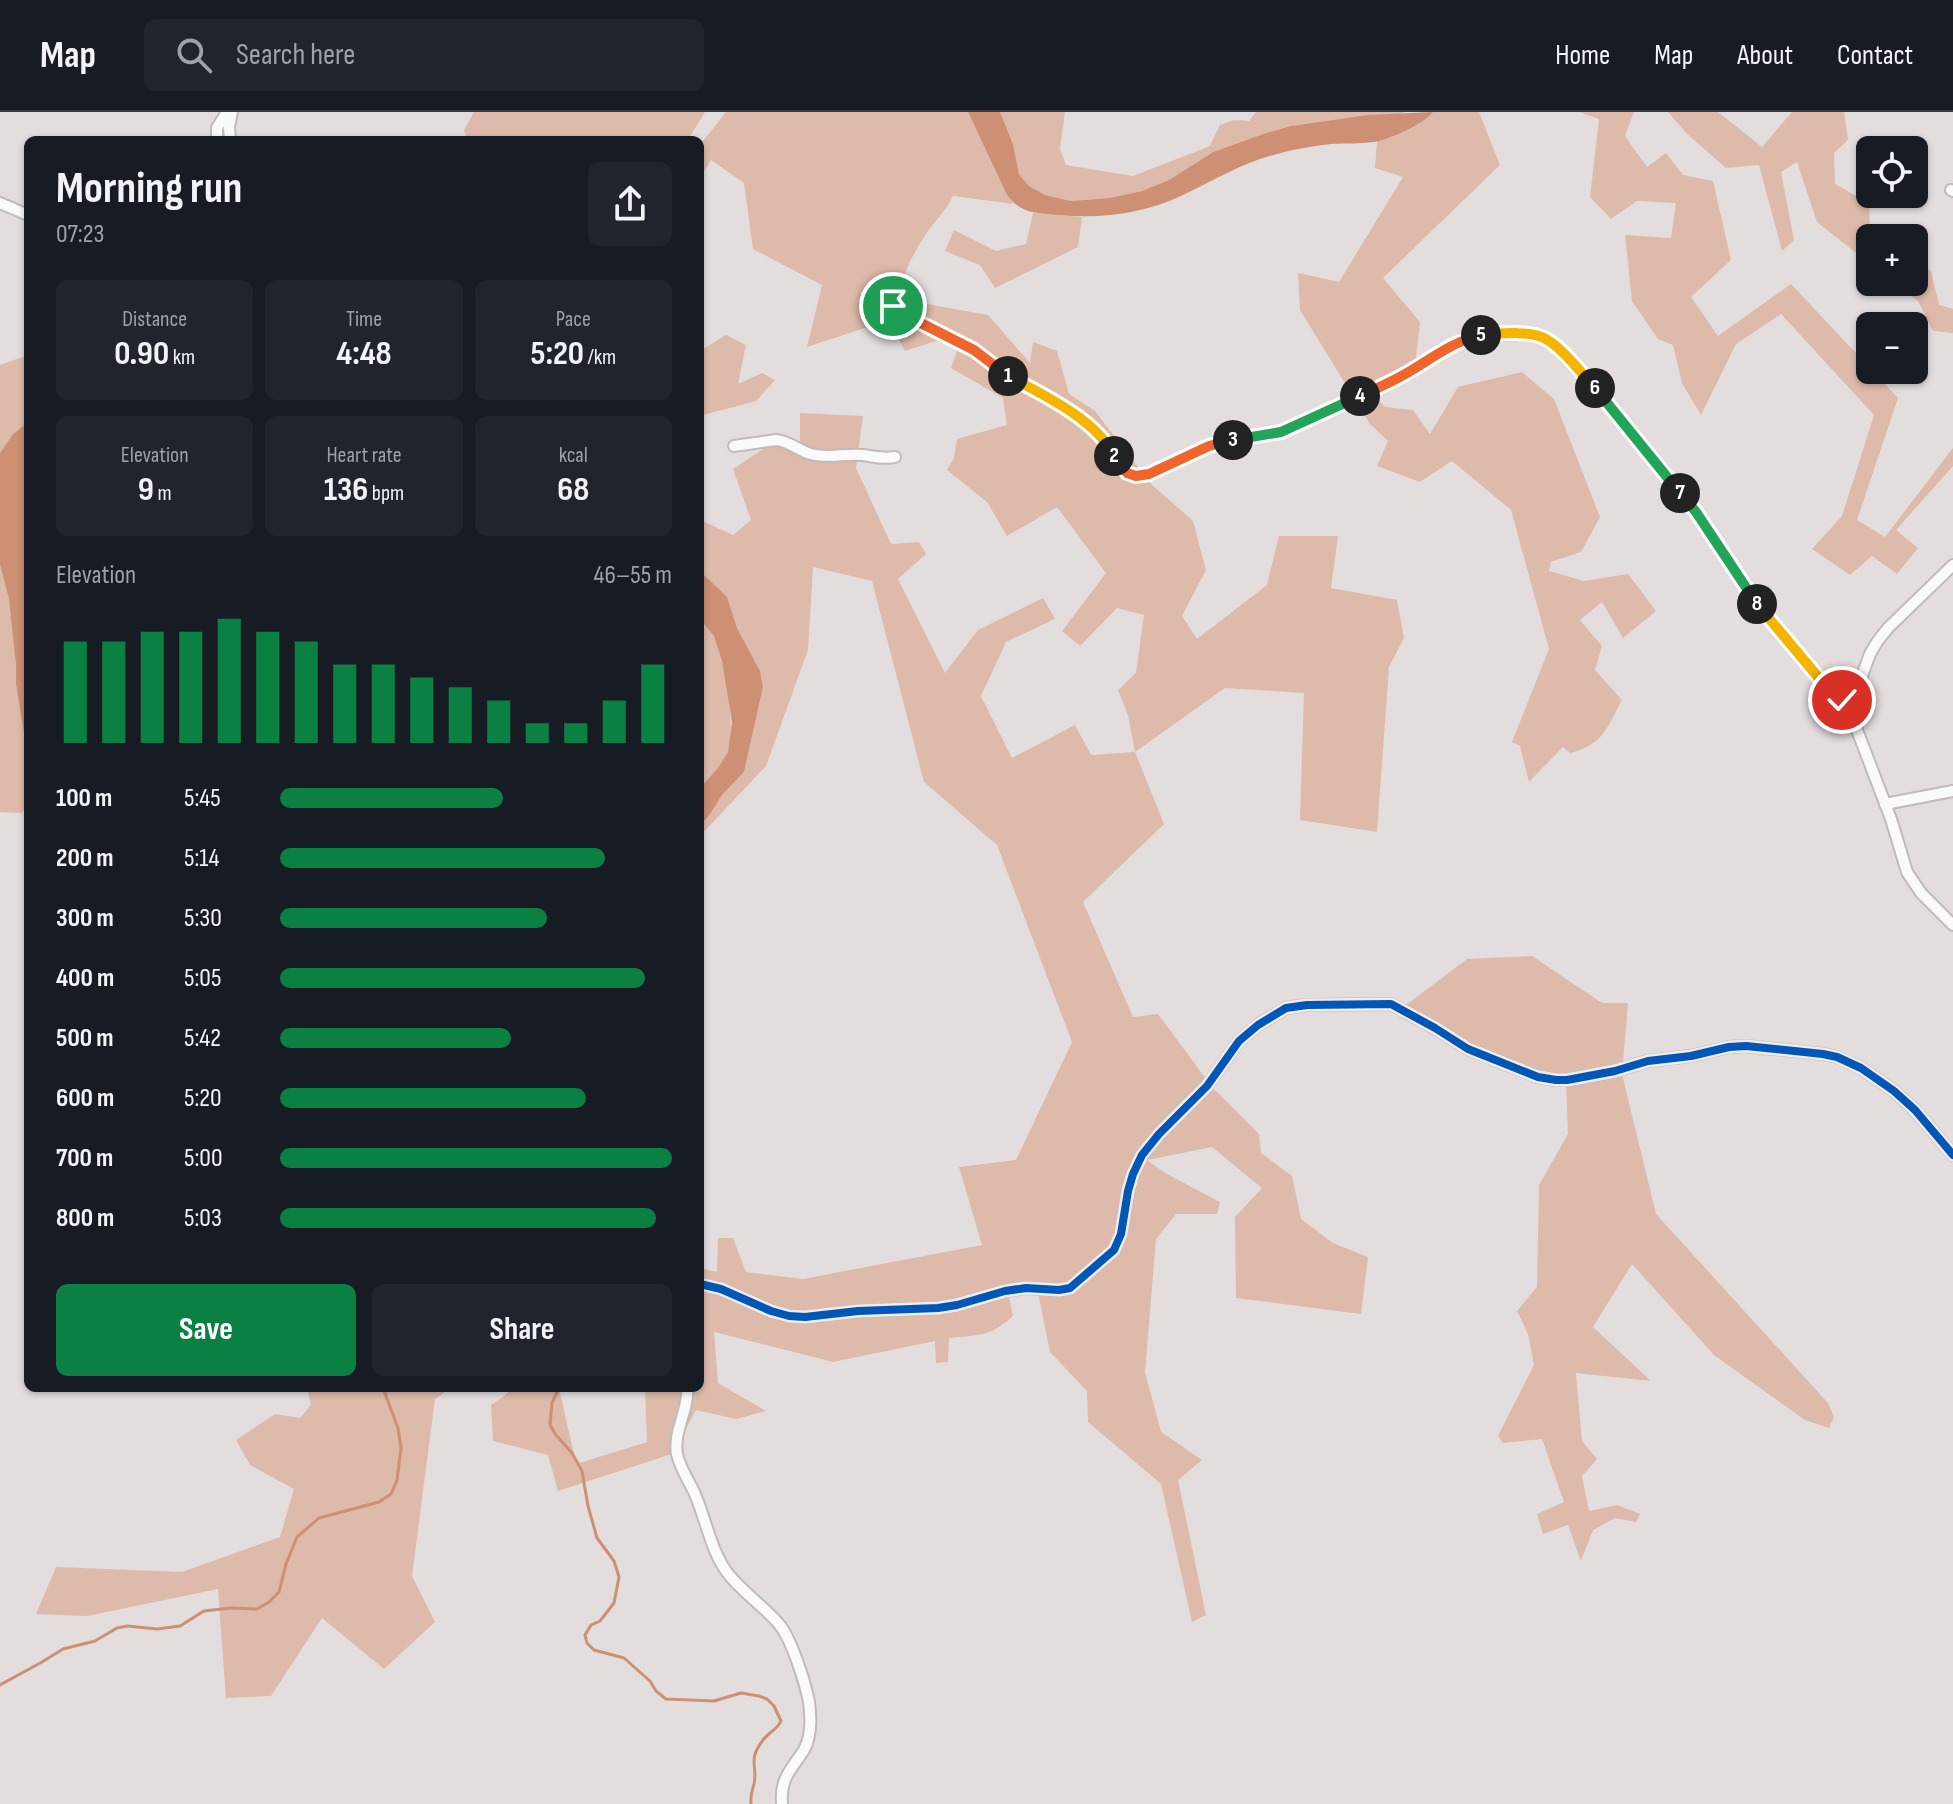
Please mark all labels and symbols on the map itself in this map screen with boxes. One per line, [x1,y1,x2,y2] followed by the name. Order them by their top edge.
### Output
[859,272,927,340] pin
[1461,315,1501,355] pin: 5
[988,356,1028,396] pin: 1
[1575,368,1615,408] pin: 6
[1340,376,1380,416] pin: 4
[1213,420,1253,460] pin: 3
[1094,436,1134,476] pin: 2
[1660,473,1700,513] pin: 7
[1737,584,1777,624] pin: 8
[1808,666,1876,734] pin

